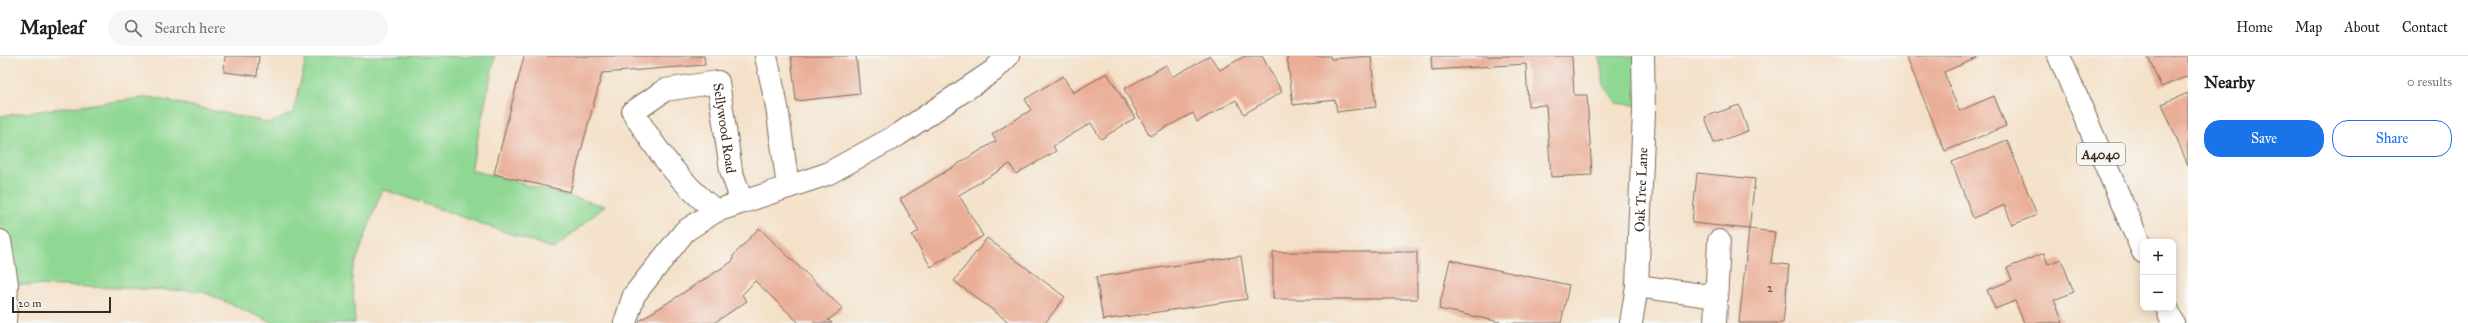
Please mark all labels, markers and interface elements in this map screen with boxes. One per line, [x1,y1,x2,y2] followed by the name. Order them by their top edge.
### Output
[108,10,388,46] search box
[20,16,84,39] text: Mapleaf
[122,17,144,39] icon: search
[154,19,225,37] text: Search here
[2236,19,2273,36] text: Home
[2295,19,2322,36] text: Map
[2344,19,2380,36] text: About
[2402,19,2448,36] text: Contact
[2204,72,2255,93] text: Nearby
[2407,74,2452,90] text: 0 results
[709,82,739,175] street label: Sellywood Road
[2204,120,2324,157] button: Save
[2332,120,2452,157] button: Share
[2077,143,2125,165] road number: A4040
[1631,147,1652,232] street label: Oak Tree Lane
[2140,239,2176,311] map controls
[2140,239,2176,275] button: +
[2140,275,2176,311] button: −
[1767,281,1773,295] house number: 2
[12,295,111,314] scale bar
[18,297,41,310] text: 20 m

